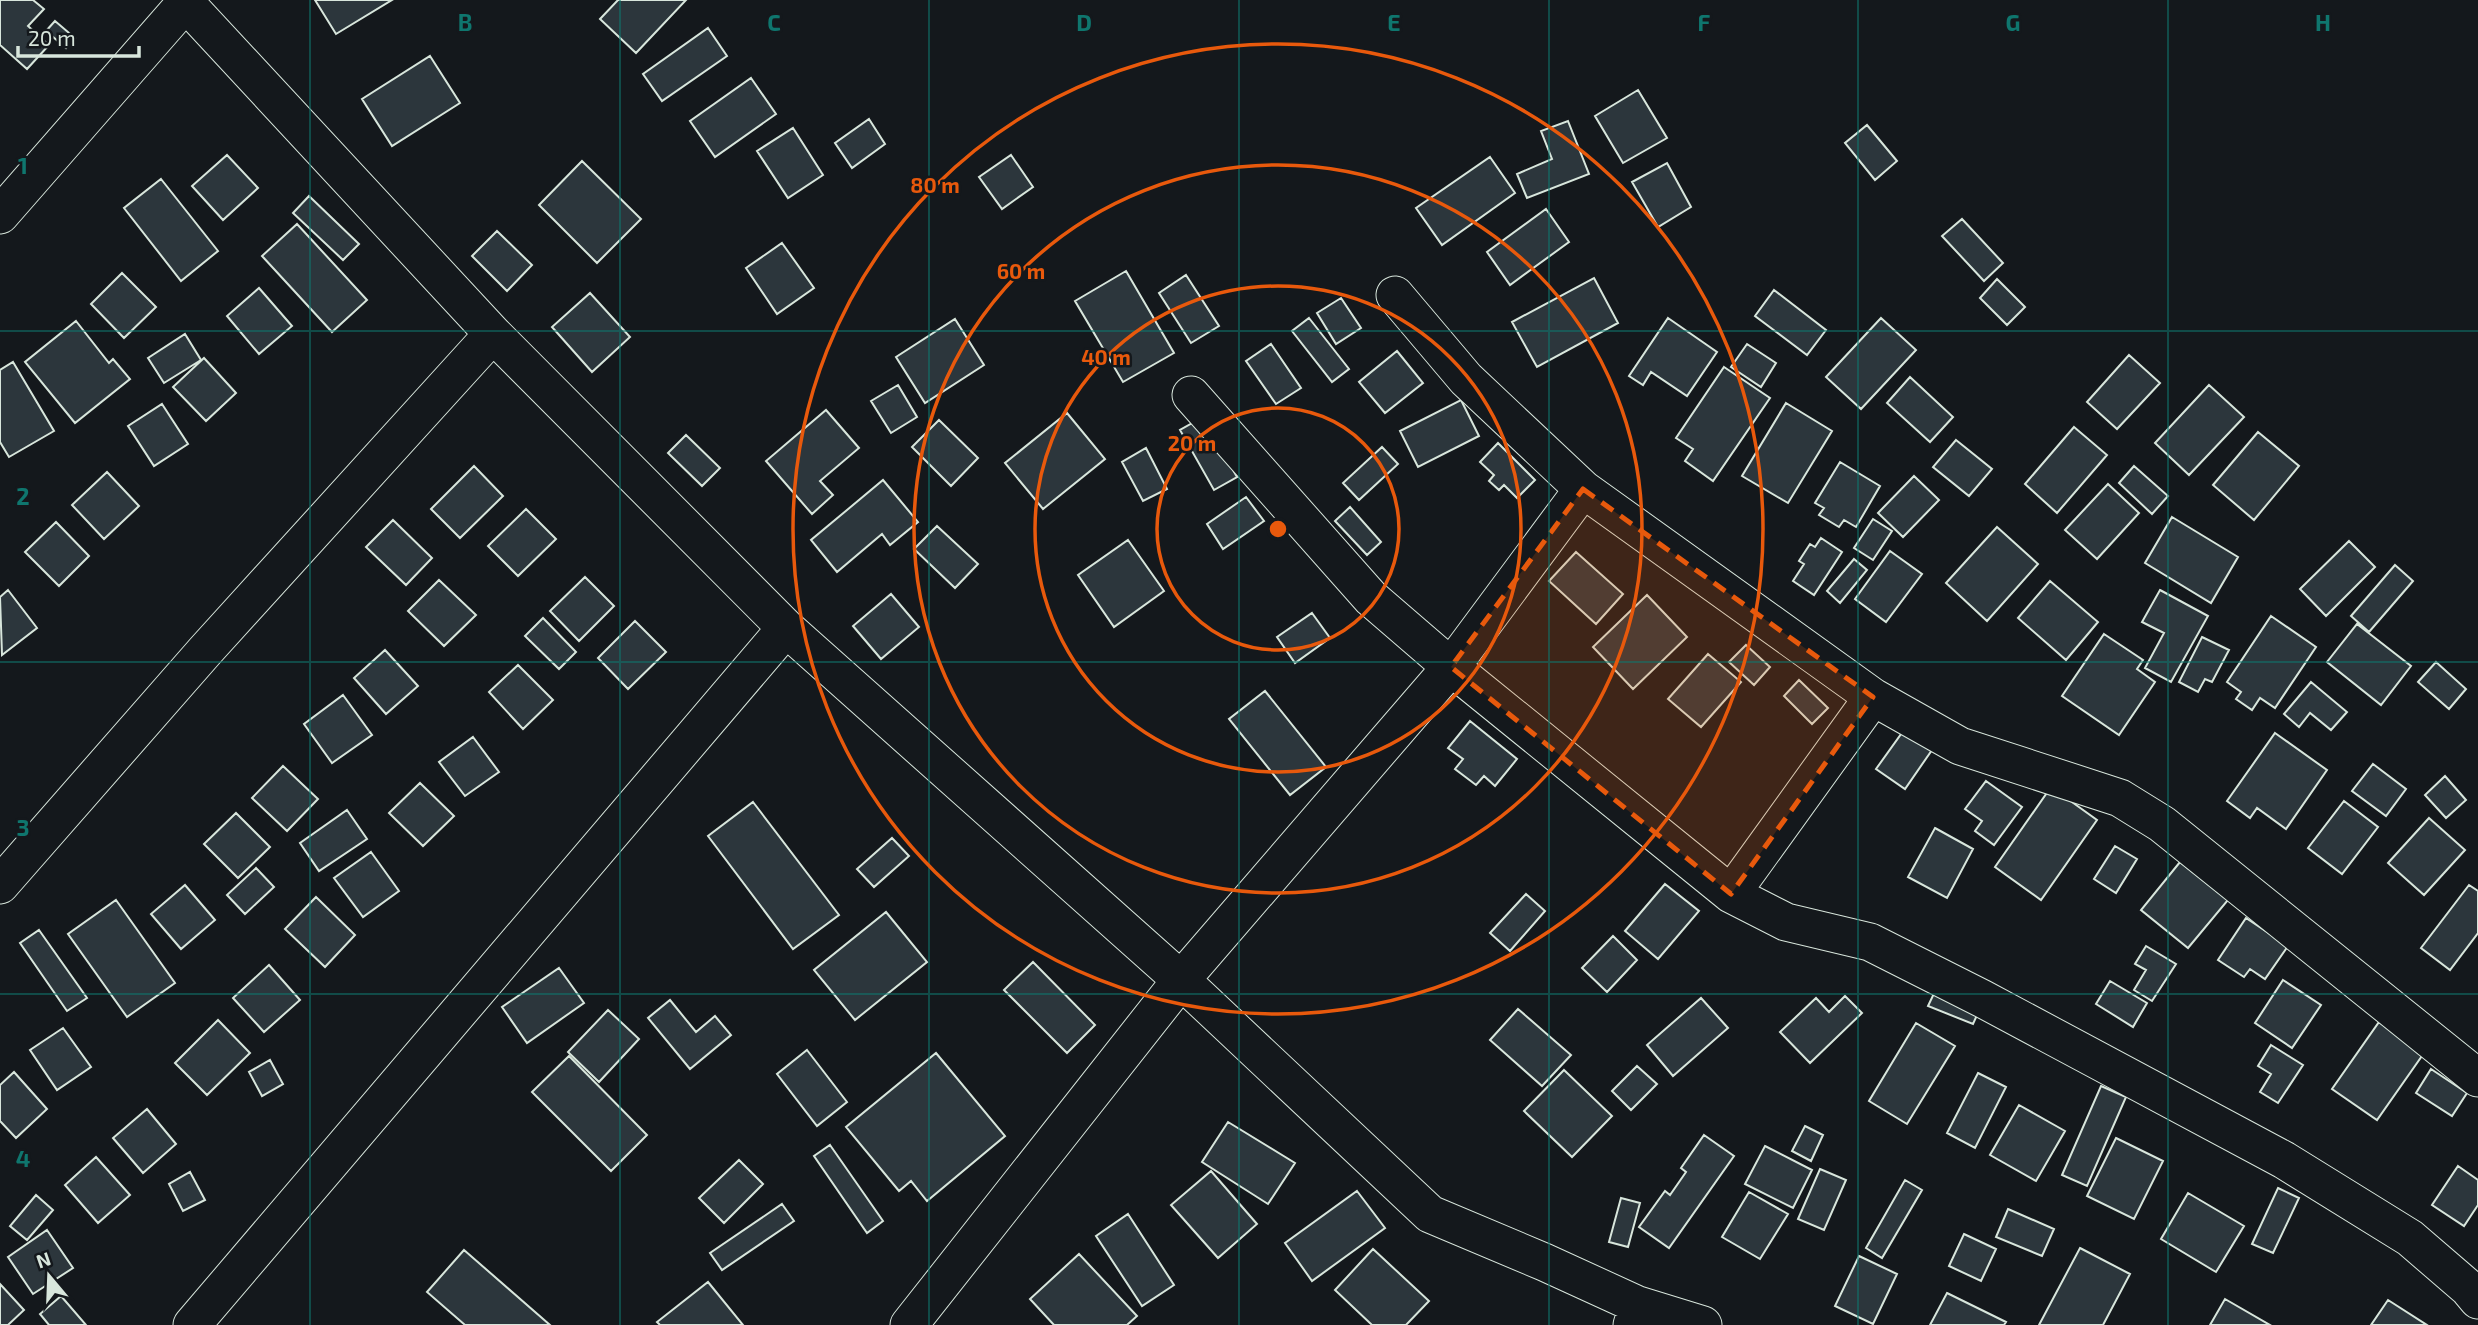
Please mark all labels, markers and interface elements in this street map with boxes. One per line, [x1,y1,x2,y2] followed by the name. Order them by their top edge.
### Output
[458,8,472,36] text: B
[767,8,781,36] text: C
[1076,8,1092,36] text: D
[1387,8,1401,36] text: E
[1698,8,1711,36] text: F
[2006,8,2020,36] text: G
[2315,8,2331,36] text: H
[18,14,138,58] scale bar
[28,25,76,50] text: 20 m
[18,151,28,179] text: 1
[910,172,960,197] text: 80 m
[997,258,1045,283] text: 60 m
[1081,344,1131,369] text: 40 m
[1168,430,1216,455] text: 20 m
[16,482,30,510] text: 2
[1266,517,1290,541] centre of rings
[16,813,30,841] text: 3
[16,1144,30,1172] text: 4
[14,1241,84,1311] north arrow
[33,1246,54,1273] text: N

